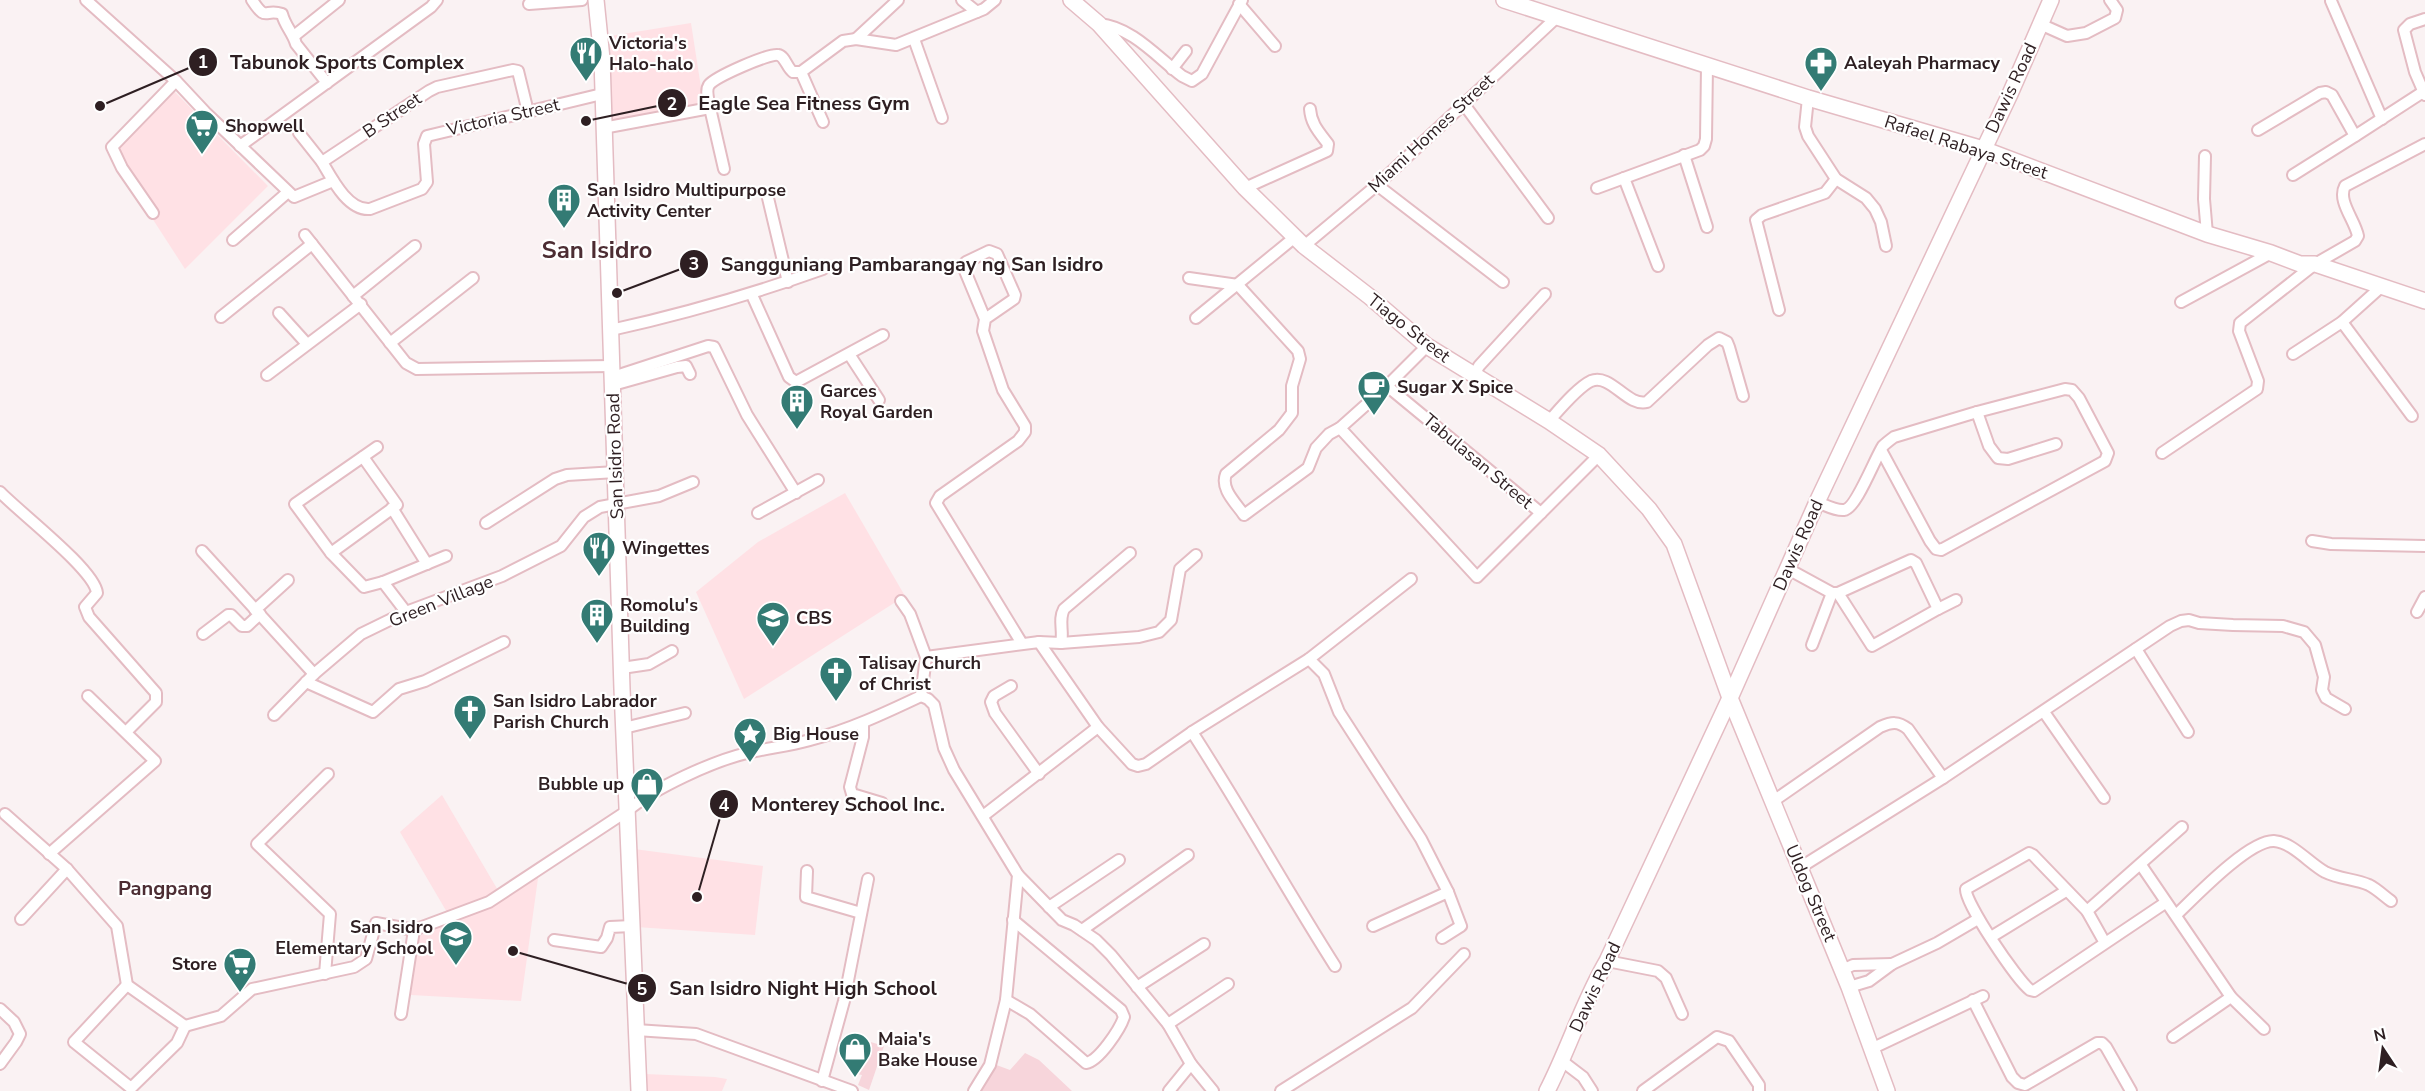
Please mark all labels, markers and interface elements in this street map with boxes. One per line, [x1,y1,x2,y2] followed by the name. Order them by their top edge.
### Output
[608,31,693,76] place label: Victoria's Halo-halo
[568,35,604,82] restaurant icon: Victoria's Halo-halo
[1980,39,2042,137] street label: Dawis Road
[188,43,476,81] callout: Tabunok Sports Complex
[1803,45,1839,92] pharmacy icon: Aaleyah Pharmacy
[230,49,465,76] text: Tabunok Sports Complex
[198,50,208,74] text: 1
[1844,51,2000,75] place label: Aaleyah Pharmacy
[1363,68,1500,198] street label: Miami Homes Street
[657,84,922,122] callout: Eagle Sea Fitness Gym
[358,86,427,143] street label: B Street
[698,90,910,117] text: Eagle Sea Fitness Gym
[443,92,562,142] street label: Victoria Street
[667,92,677,116] text: 2
[184,108,220,155] supermarket icon: Shopwell
[1881,109,2051,185] street label: Rafael Rabaya Street
[225,114,305,138] place label: Shopwell
[587,178,786,223] place label: San Isidro Multipurpose Activity Center
[546,182,582,229] building icon: San Isidro Multipurpose Activity Center
[542,234,652,266] district label: San Isidro
[679,245,1115,283] callout: Sangguniang Pambarangay ng San Isidro
[721,251,1103,278] text: Sangguniang Pambarangay ng San Isidro
[689,252,699,276] text: 3
[1363,288,1456,368] street label: Tiago Street
[1356,369,1392,416] cafe icon: Sugar X Spice
[1397,375,1513,399] place label: Sugar X Spice
[820,379,933,424] place label: Garces Royal Garden
[779,383,815,430] building icon: Garces Royal Garden
[601,392,629,520] street label: San Isidro Road
[1418,408,1539,515] street label: Tabulasan Street
[1767,496,1829,594] street label: Dawis Road
[581,530,617,577] restaurant icon: Wingettes
[622,536,710,560] place label: Wingettes
[385,569,497,633] street label: Green Village
[620,593,698,638] place label: Romolu's Building
[579,597,615,644] building icon: Romolu's Building
[755,600,791,647] school or university icon: CBS
[796,606,832,630] place label: CBS
[859,651,981,696] place label: Talisay Church of Christ
[818,655,854,702] church icon: Talisay Church of Christ
[493,689,657,734] place label: San Isidro Labrador Parish Church
[452,693,488,740] church icon: San Isidro Labrador Parish Church
[732,716,768,763] place icon: Big House
[773,722,859,746] place label: Big House
[629,766,665,813] shop icon: Bubble up
[538,772,624,796] place label: Bubble up
[709,785,957,823] callout: Monterey School Inc.
[751,791,945,818] text: Monterey School Inc.
[719,793,730,817] text: 4
[1780,841,1842,946] street label: Uldog Street
[118,875,212,902] district label: Pangpang
[275,915,433,960] place label: San Isidro Elementary School
[438,919,474,966] school or university icon: San Isidro Elementary School
[1564,938,1626,1036] street label: Dawis Road
[222,946,258,993] supermarket icon: Store
[172,952,217,976] place label: Store
[627,969,949,1007] callout: San Isidro Night High School
[669,975,937,1002] text: San Isidro Night High School
[637,977,648,1001] text: 5
[2353,1019,2413,1079] north arrow
[2372,1023,2388,1047] text: N
[878,1027,978,1072] place label: Maia's Bake House
[837,1031,873,1078] shop icon: Maia's Bake House

